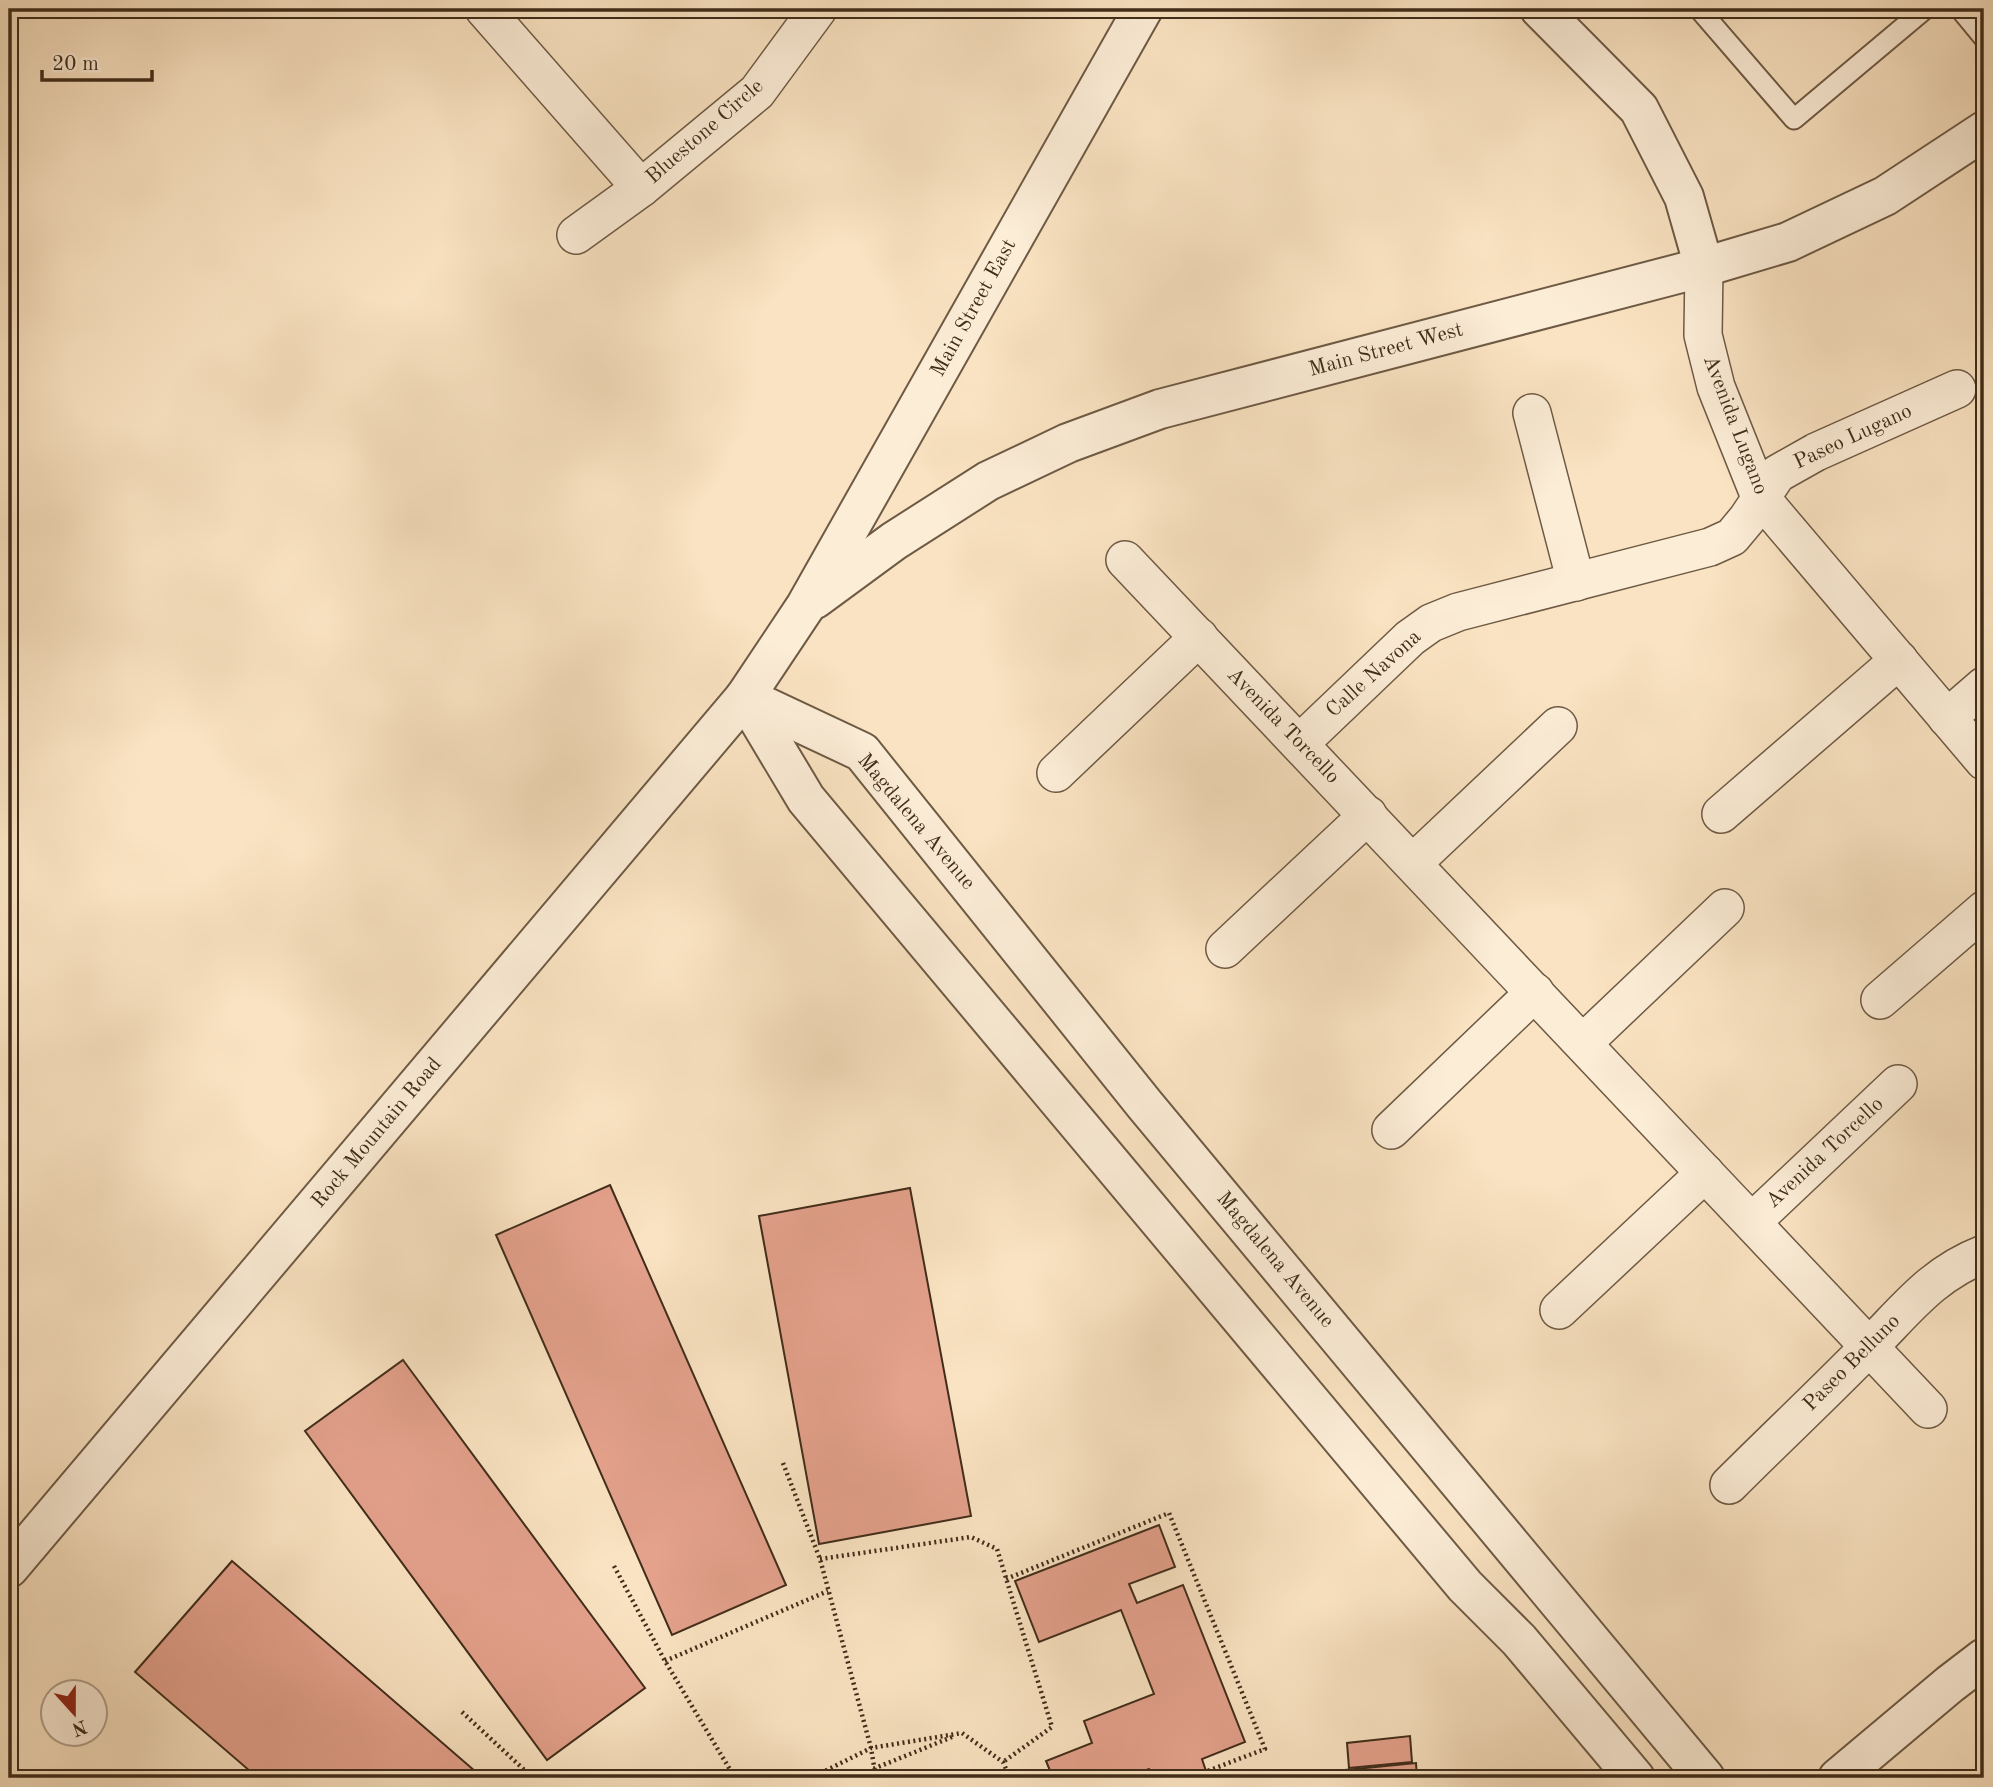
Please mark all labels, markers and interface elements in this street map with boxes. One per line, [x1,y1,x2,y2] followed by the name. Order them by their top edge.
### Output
[42,38,152,82] scale bar
[52,54,99,75] text: 20 m
[642,76,768,188] street label: Bluestone Circle
[928,236,1020,380] street label: Main Street East
[1307,319,1465,381] street label: Main Street West
[1699,352,1771,498] street label: Avenida Lugano
[1791,401,1915,473] street label: Paseo Lugano
[1323,626,1425,722] street label: Calle Navona
[1223,664,1343,788] street label: Avenida Torcello
[853,750,979,894] street label: Magdalena Avenue
[308,1054,446,1212] street label: Rock Mountain Road
[1762,1094,1888,1212] street label: Avenida Torcello
[1212,1188,1338,1332] street label: Magdalena Avenue
[1800,1311,1904,1415] street label: Paseo Belluno
[38,1678,108,1748] north arrow
[69,1715,89,1738] text: N

